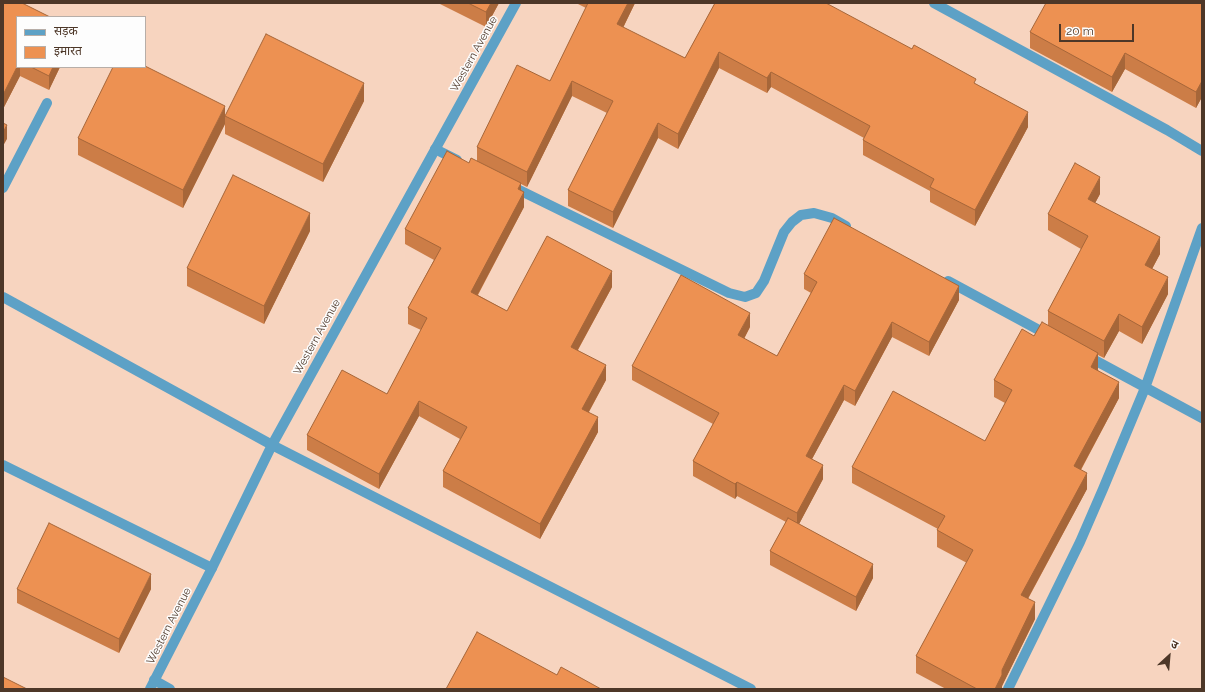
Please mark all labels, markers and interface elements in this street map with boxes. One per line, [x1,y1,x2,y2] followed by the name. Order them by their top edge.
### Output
[448,14,500,94] street label: Western Avenue
[16,16,146,68] legend
[1061,16,1136,42] scale bar
[54,24,78,38] text: सड़क
[1066,24,1094,38] text: 20 m
[54,44,82,58] text: इमारत
[291,297,343,377] street label: Western Avenue
[144,585,194,667] street label: Western Avenue
[1149,636,1189,676] north arrow
[1169,638,1180,652] text: उ

